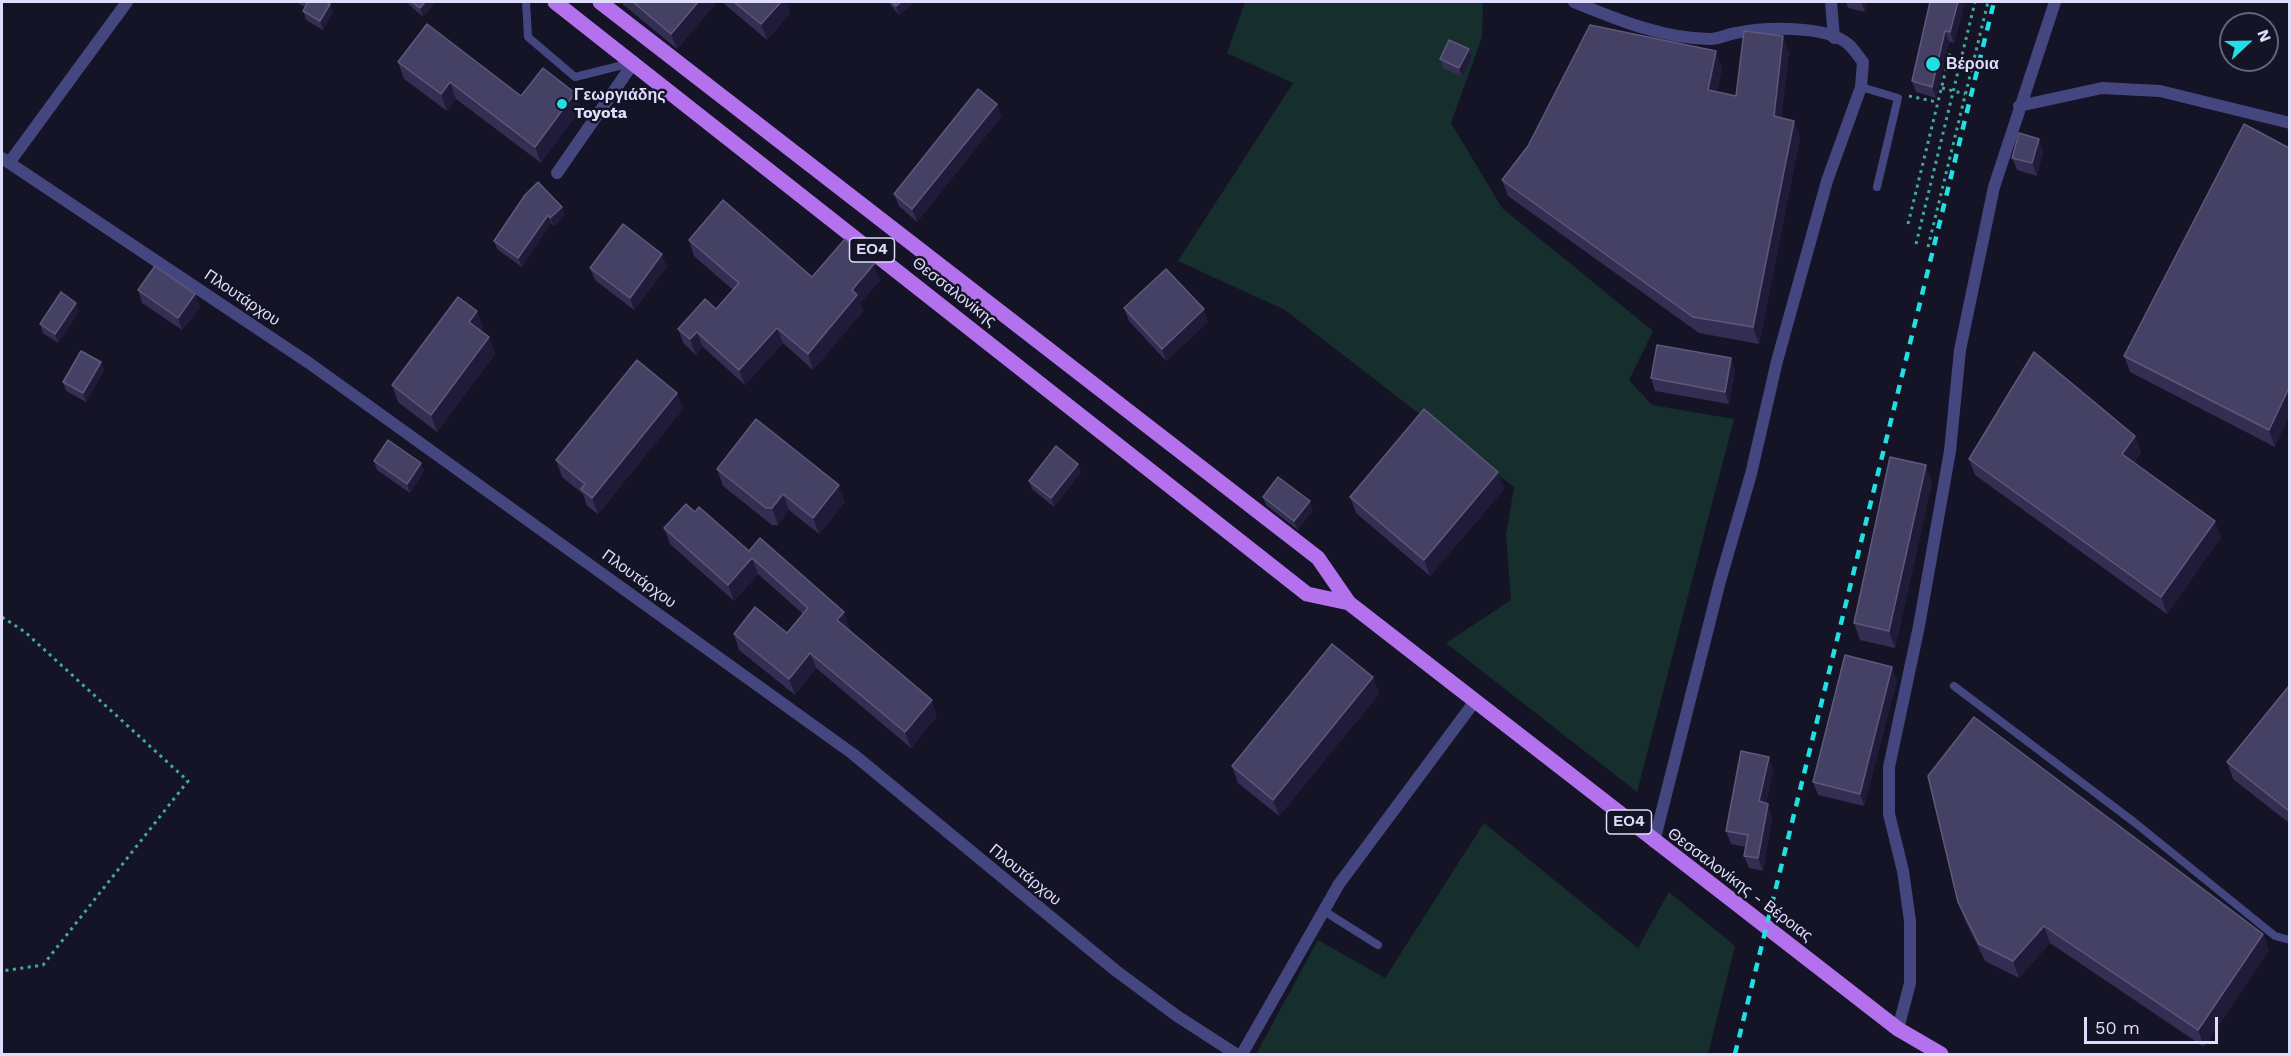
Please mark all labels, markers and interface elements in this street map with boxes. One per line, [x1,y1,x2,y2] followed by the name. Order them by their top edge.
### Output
[2219,12,2279,72] north arrow
[2253,27,2275,45] text: N
[1946,54,1999,74] place label: Βέροια
[1924,55,1942,73] marker: Βέροια
[574,85,666,123] place label: Γεωργιάδης Toyota
[555,97,569,111] marker: Γεωργιάδης Toyota
[850,238,894,262] road number: ΕΟ4
[908,253,1000,331] street label: Θεσσαλονίκης
[201,266,283,330] street label: Πλουτάρχου
[598,546,680,612] street label: Πλουτάρχου
[1606,810,1652,834] road number: ΕΟ4
[1664,824,1816,946] street label: Θεσσαλονίκης - Βέροιας
[985,840,1065,910] street label: Πλουτάρχου
[2087,1005,2220,1043] scale bar
[2095,1017,2140,1038] text: 50 m

